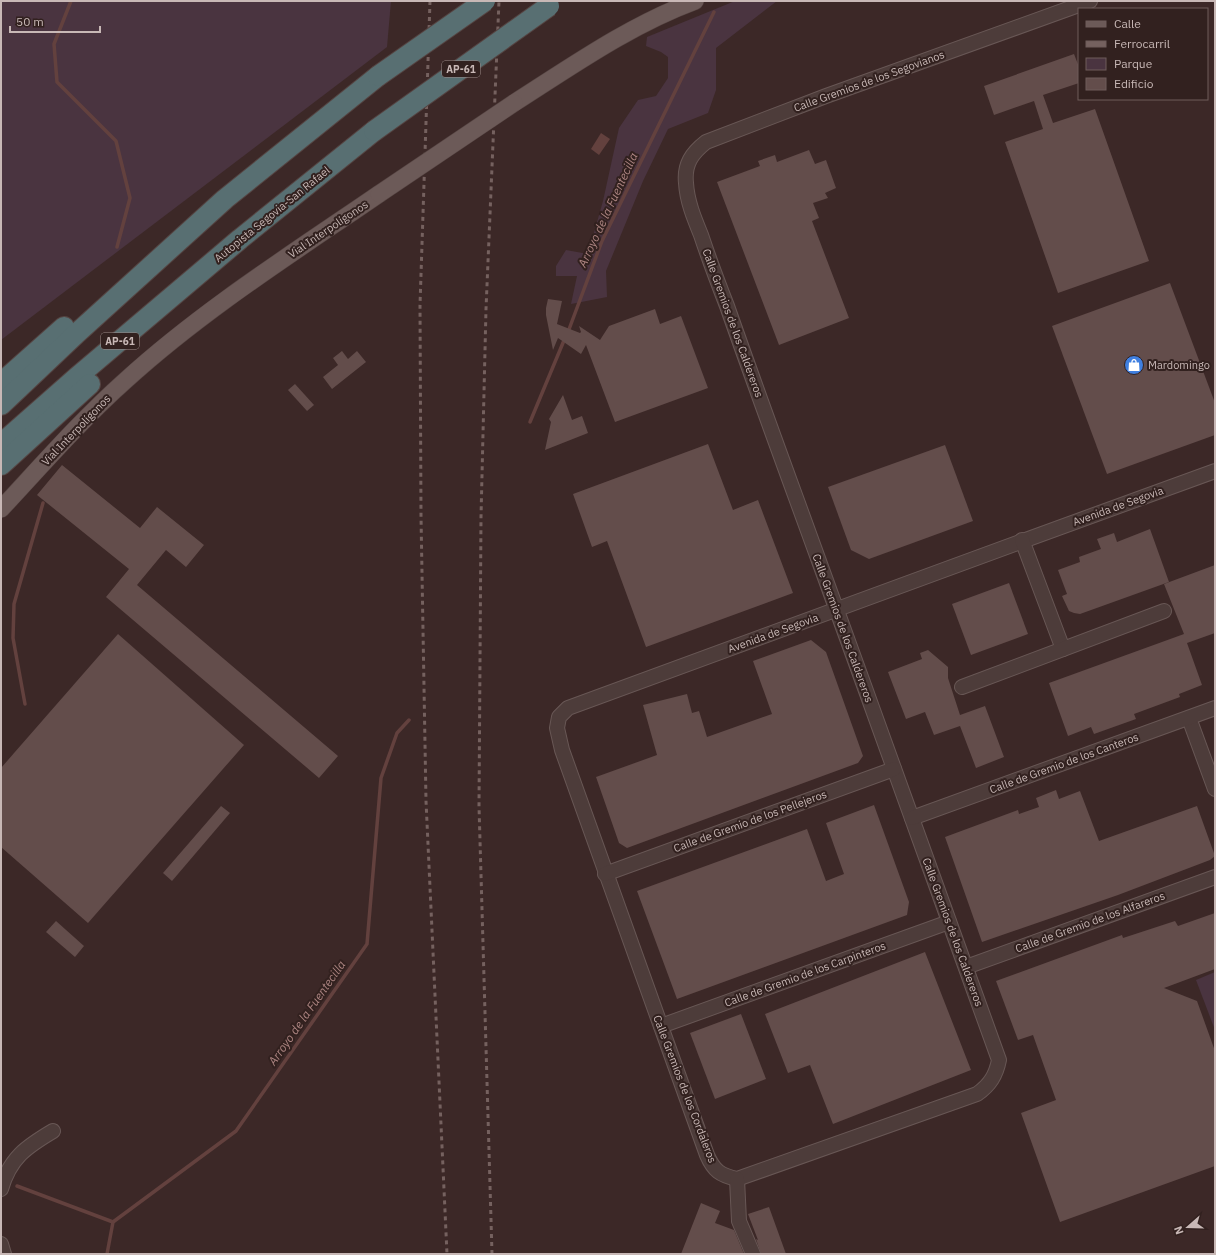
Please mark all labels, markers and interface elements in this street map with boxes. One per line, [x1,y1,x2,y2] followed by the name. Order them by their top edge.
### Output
[10,8,100,34] scale bar
[1078,8,1208,100] legend
[16,14,44,29] text: 50 m
[1114,16,1141,31] text: Calle
[1114,36,1170,51] text: Ferrocarril
[792,47,946,115] street label: Calle Gremios de los Segovianos
[1114,56,1153,71] text: Parque
[442,61,480,77] road number: AP-61
[1114,76,1154,91] text: Edificio
[574,150,641,270] water label: Arroyo de la Fuentecilla
[211,163,333,265] street label: Autopista Segovia-San Rafael
[285,197,371,261] street label: Vial Interpolígonos
[700,247,766,399] street label: Calle Gremios de los Caldereros
[101,333,139,349] road number: AP-61
[1123,354,1145,376] shop icon: Mardomingo
[1148,358,1210,372] place label: Mardomingo
[39,392,113,468] street label: Vial Interpolígonos
[1071,483,1165,529] street label: Avenida de Segovia
[810,552,876,704] street label: Calle Gremios de los Caldereros
[726,610,820,656] street label: Avenida de Segovia
[988,729,1140,797] street label: Calle de Gremio de los Canteros
[672,787,828,855] street label: Calle de Gremio de los Pellejeros
[920,856,986,1008] street label: Calle Gremios de los Caldereros
[1013,888,1167,956] street label: Calle de Gremio de los Alfareros
[722,938,888,1010] street label: Calle de Gremio de los Carpinteros
[264,957,348,1069] water label: Arroyo de la Fuentecilla
[650,1013,720,1165] street label: Calle Gremios de los Cordaleros
[1168,1207,1208,1247] north arrow
[1171,1224,1187,1237] text: N

